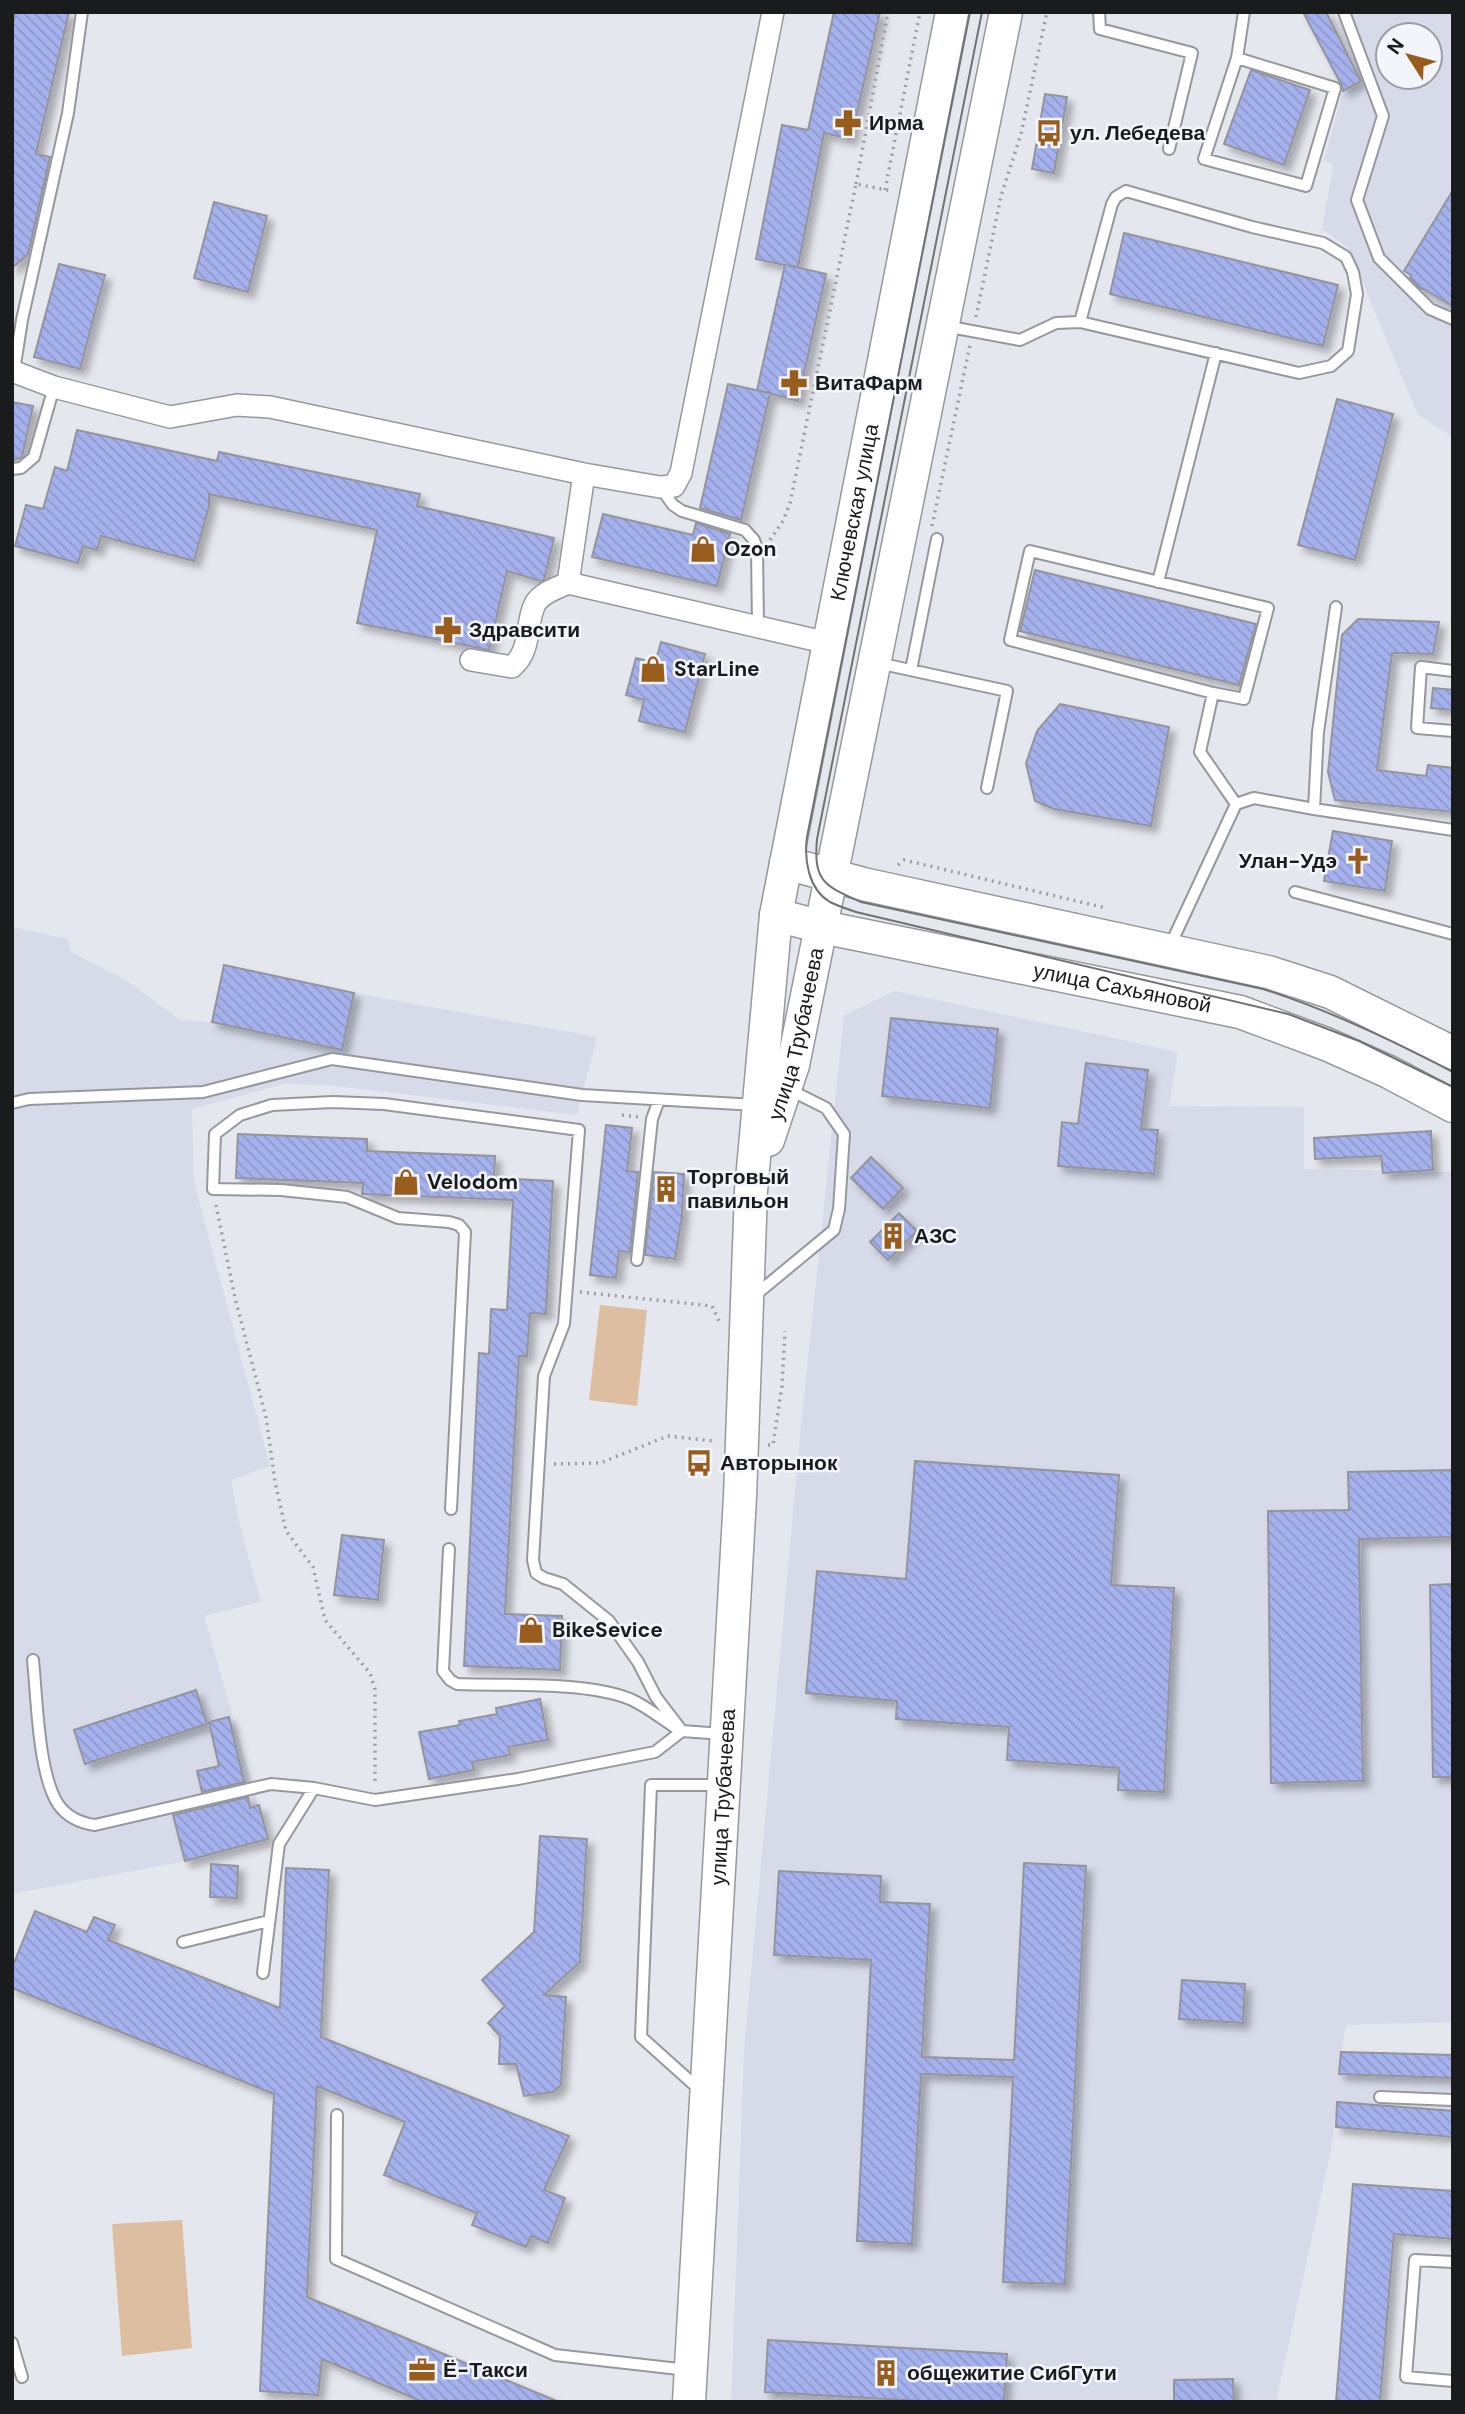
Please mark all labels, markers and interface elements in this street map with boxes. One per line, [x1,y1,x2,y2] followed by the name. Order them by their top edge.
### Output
[1374,21,1444,91] north arrow
[1381,33,1410,59] text: N
[833,108,863,138] pharmacy icon: Ирма
[869,109,924,137] place label: Ирма
[1034,118,1064,148] bus stop icon: ул. Лебедева
[1070,119,1205,147] place label: ул. Лебедева
[779,368,809,398] pharmacy icon: ВитаФарм
[815,369,923,397] place label: ВитаФарм
[824,421,885,603] street label: Ключевская улица
[688,534,718,564] shop icon: Ozon
[724,535,777,563] place label: Ozon
[433,615,463,645] pharmacy icon: Здравсити
[469,616,580,644] place label: Здравсити
[638,654,668,684] shop icon: StarLine
[674,655,760,683] place label: StarLine
[1343,846,1373,876] church icon: Улан-Удэ
[1239,847,1337,875] place label: Улан-Удэ
[762,945,830,1124] street label: улица Трубачеева
[1031,956,1214,1020] street label: улица Сахьяновой
[687,1163,789,1215] place label: Торговый павильон
[391,1167,421,1197] shop icon: Velodom
[427,1168,518,1196] place label: Velodom
[651,1174,681,1204] building icon: Торговый павильон
[878,1221,908,1251] building icon: АЗС
[914,1222,957,1250] place label: АЗС
[684,1448,714,1478] bus stop icon: Авторынок
[720,1449,838,1477] place label: Авторынок
[516,1615,546,1645] shop icon: BikeSevice
[552,1616,663,1644] place label: BikeSevice
[704,1708,742,1886] street label: улица Трубачеева
[407,2355,437,2385] office icon: Ё-Такси
[443,2356,528,2384] place label: Ё-Такси
[871,2358,901,2388] building icon: общежитие СибГути
[907,2359,1117,2387] place label: общежитие СибГути

